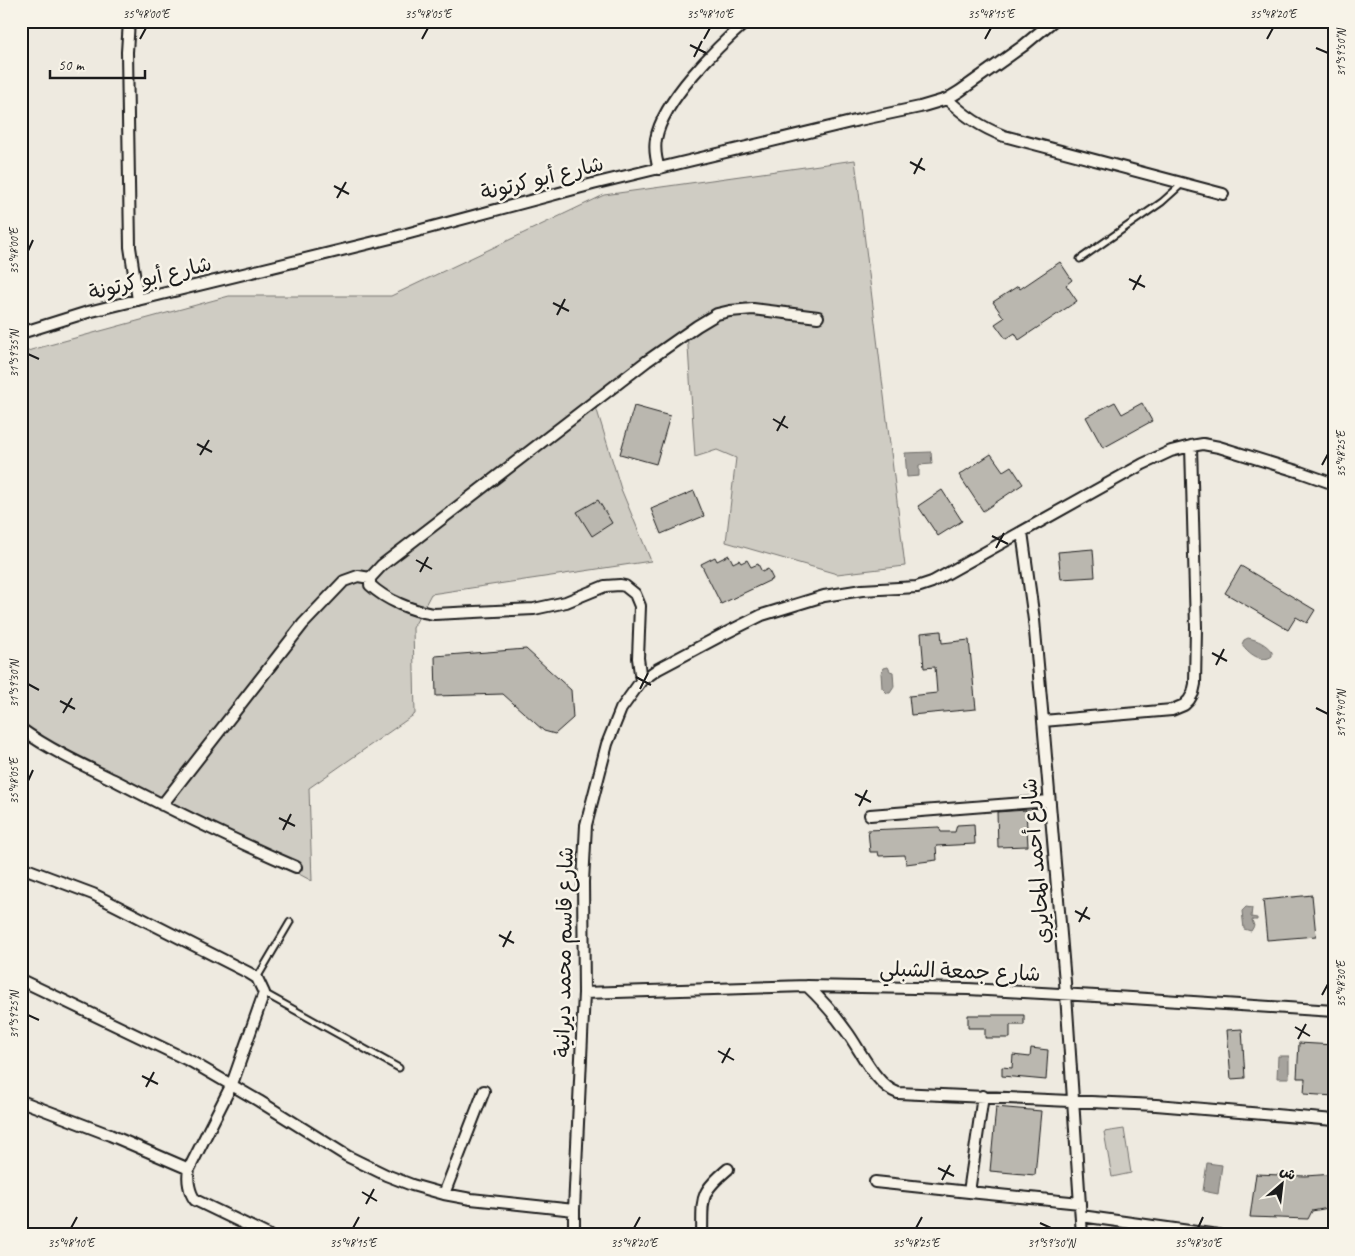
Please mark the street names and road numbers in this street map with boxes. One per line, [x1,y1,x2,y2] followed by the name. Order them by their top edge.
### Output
[478,150,607,208] street label: شارع أبو كرتونة
[86,250,215,308] street label: شارع أبو كرتونة
[1016,777,1058,945] street label: شارع أحمد المحايري
[549,846,582,1058] street label: شارع قاسم محمد ديرانية
[879,955,1041,993] street label: شارع جمعة الشبلي

